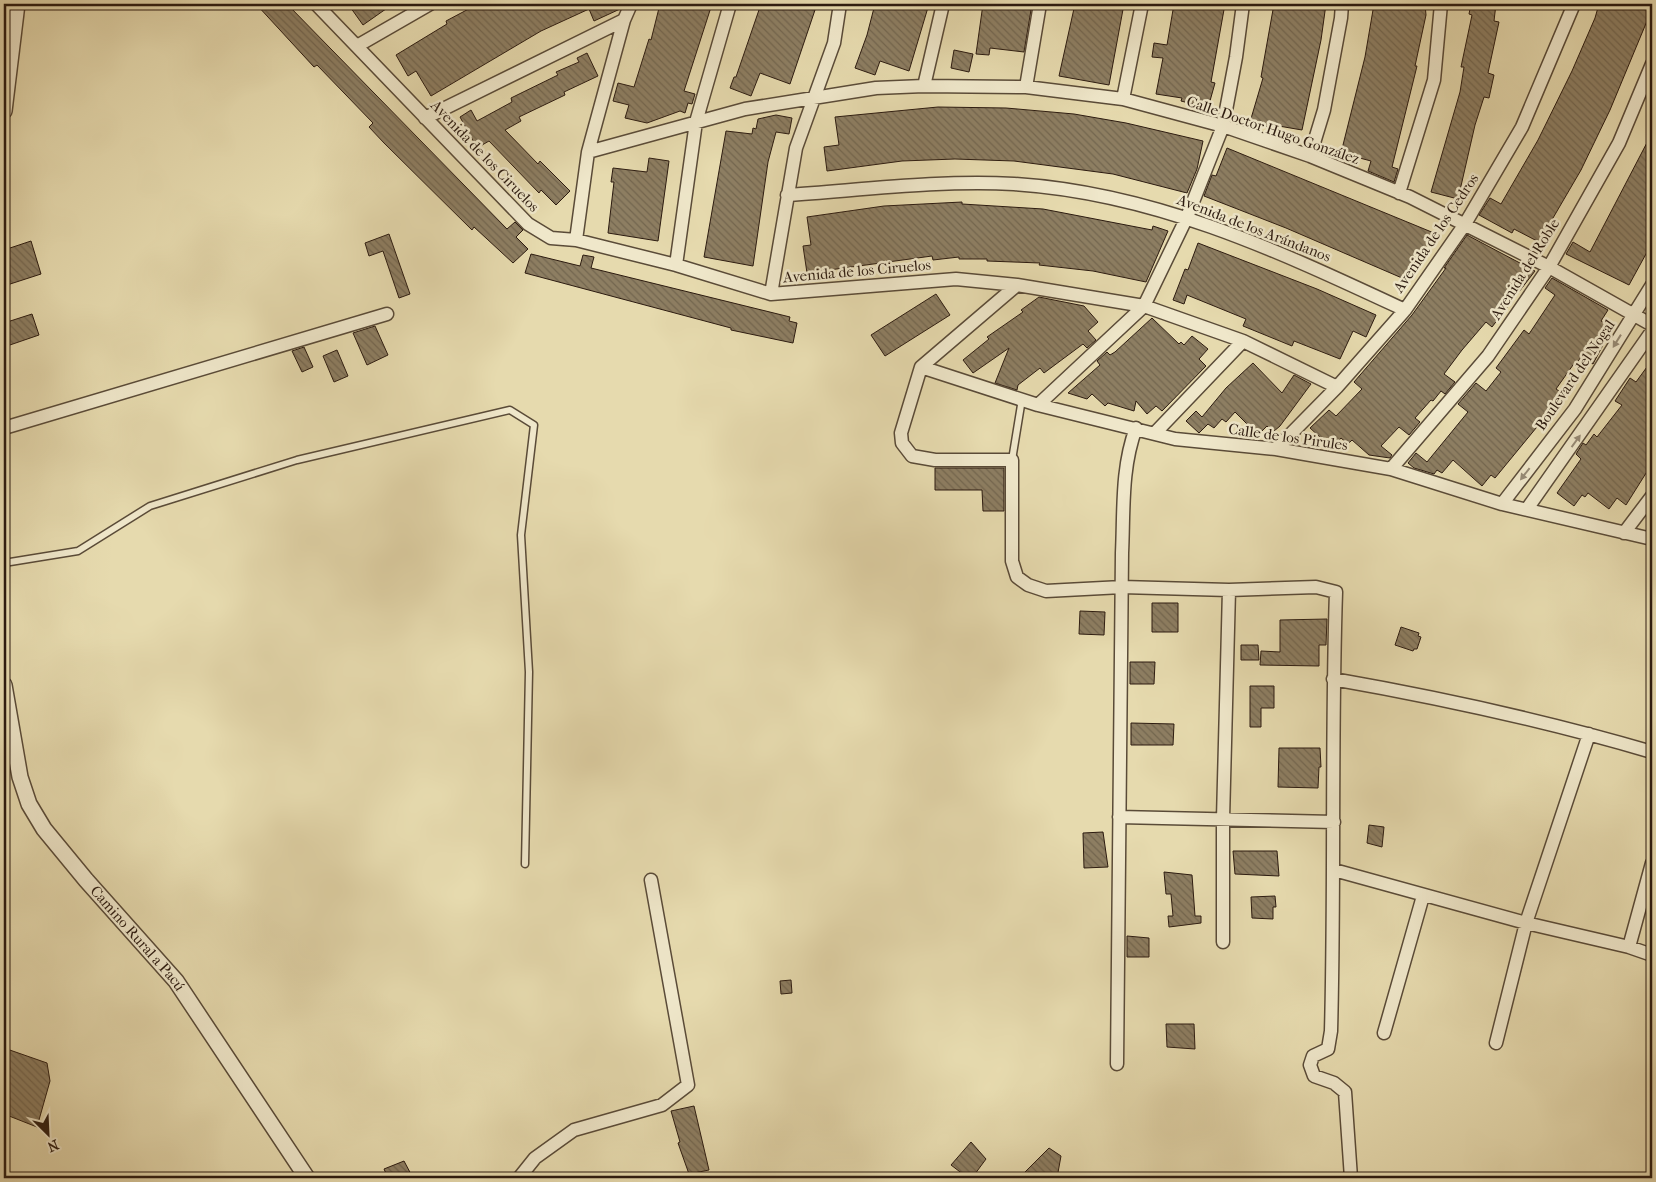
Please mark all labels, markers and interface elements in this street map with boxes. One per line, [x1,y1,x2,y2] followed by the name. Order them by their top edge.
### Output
[1184,92,1362,168] street label: Calle Doctor Hugo González
[426,96,543,216] street label: Avenida de los Ciruelos
[1389,170,1483,297] street label: Avenida de los Cedros
[1174,190,1334,266] street label: Avenida de los Arándanos
[1486,215,1564,324] street label: Avenida del Roble
[781,256,932,287] street label: Avenida de los Ciruelos
[1531,316,1619,434] street label: Boulevard del Nogal
[1613,335,1622,348] one-way arrow
[1227,420,1349,454] street label: Calle de los Pirules
[1571,434,1581,448] one-way arrow
[1520,468,1530,481] one-way arrow
[86,882,189,995] street label: Camino Rural a Pacú
[22,1110,72,1160] north arrow
[44,1135,61,1155] text: N

